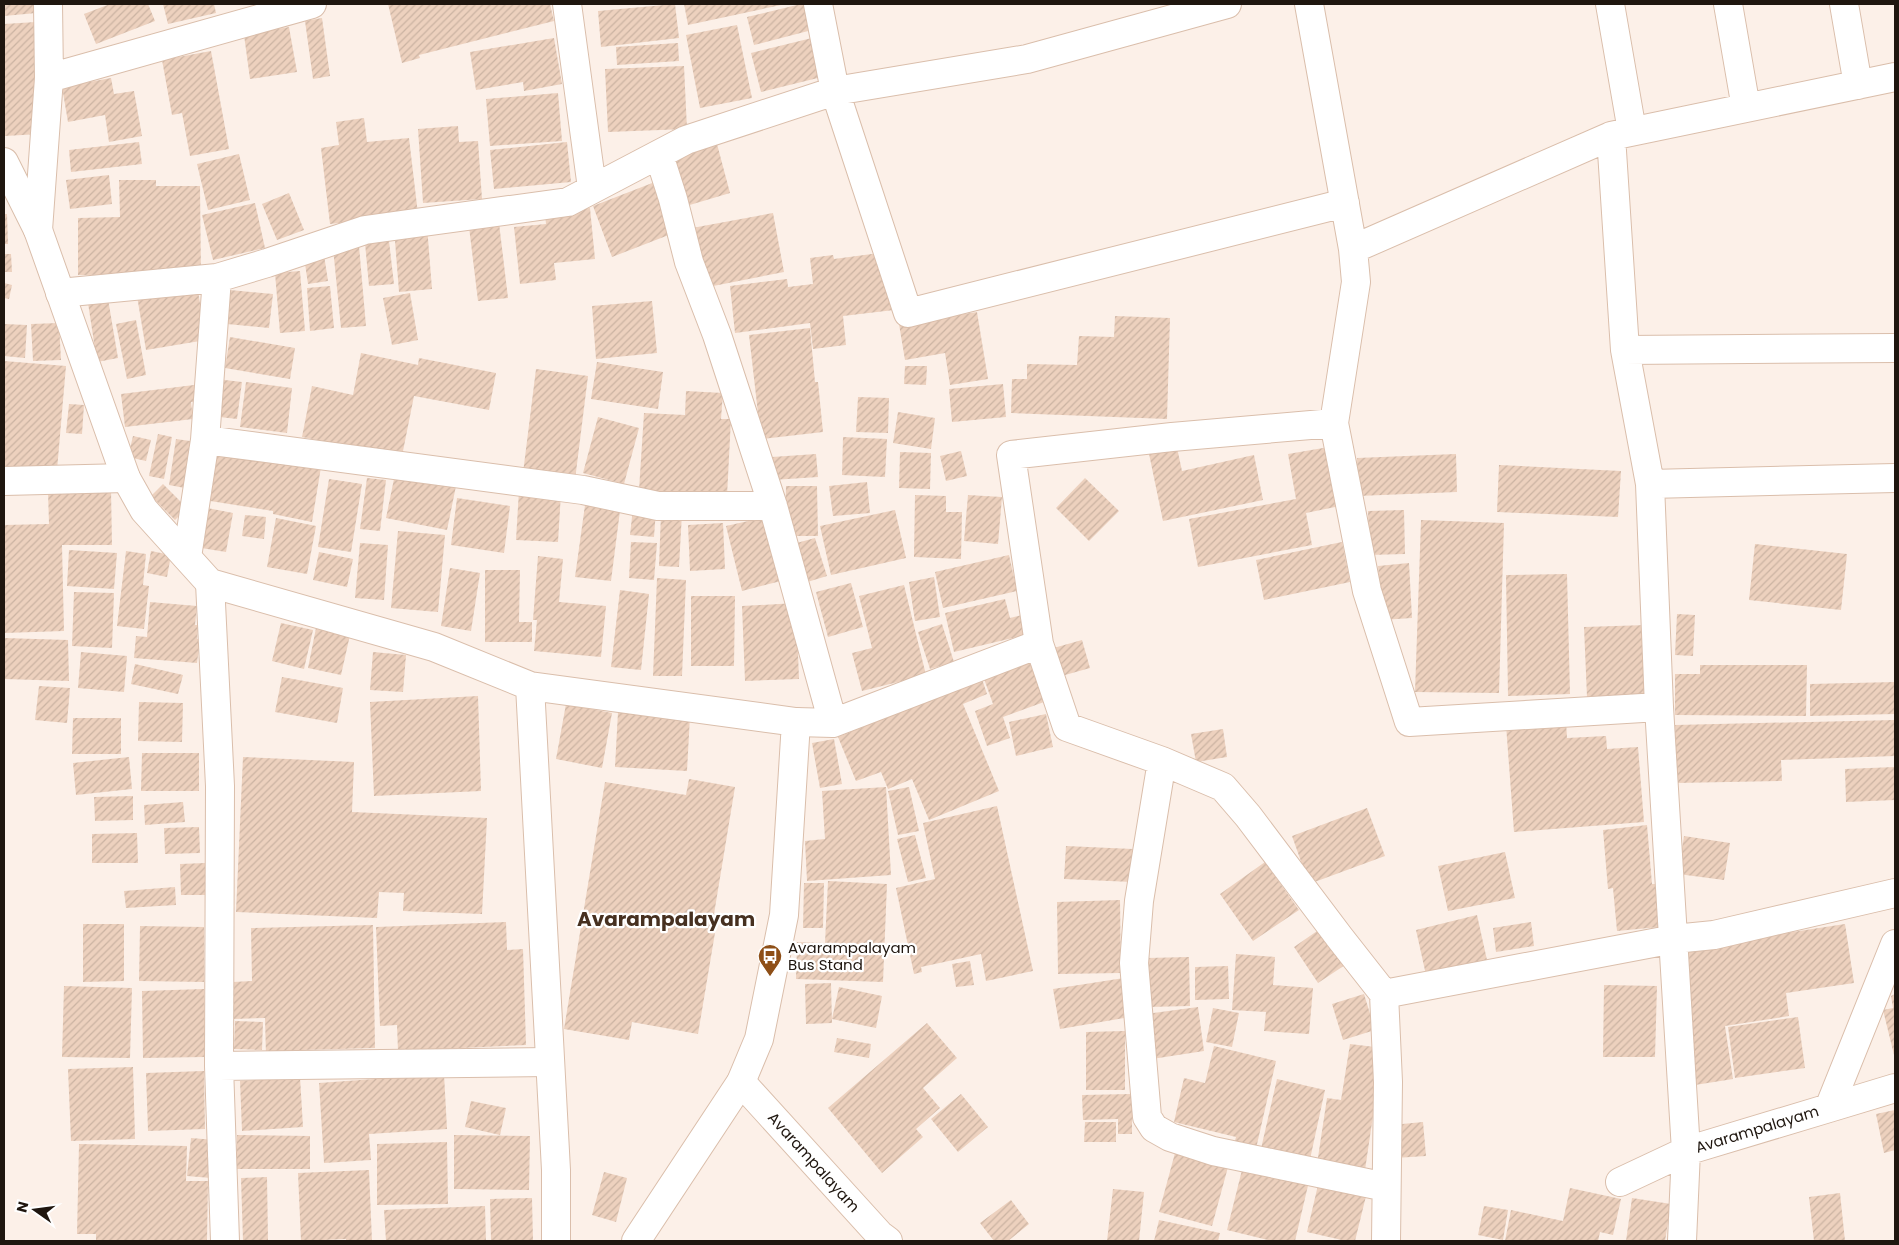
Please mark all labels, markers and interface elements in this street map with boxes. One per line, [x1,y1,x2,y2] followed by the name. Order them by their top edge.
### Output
[577,905,755,933] district label: Avarampalayam
[788,937,916,975] place label: Avarampalayam Bus Stand
[757,943,783,977] bus stop icon: Avarampalayam Bus Stand
[1693,1100,1821,1158] street label: Avarampalayam
[763,1107,865,1217] street label: Avarampalayam
[10,1185,60,1235] north arrow
[11,1199,33,1214] text: N

